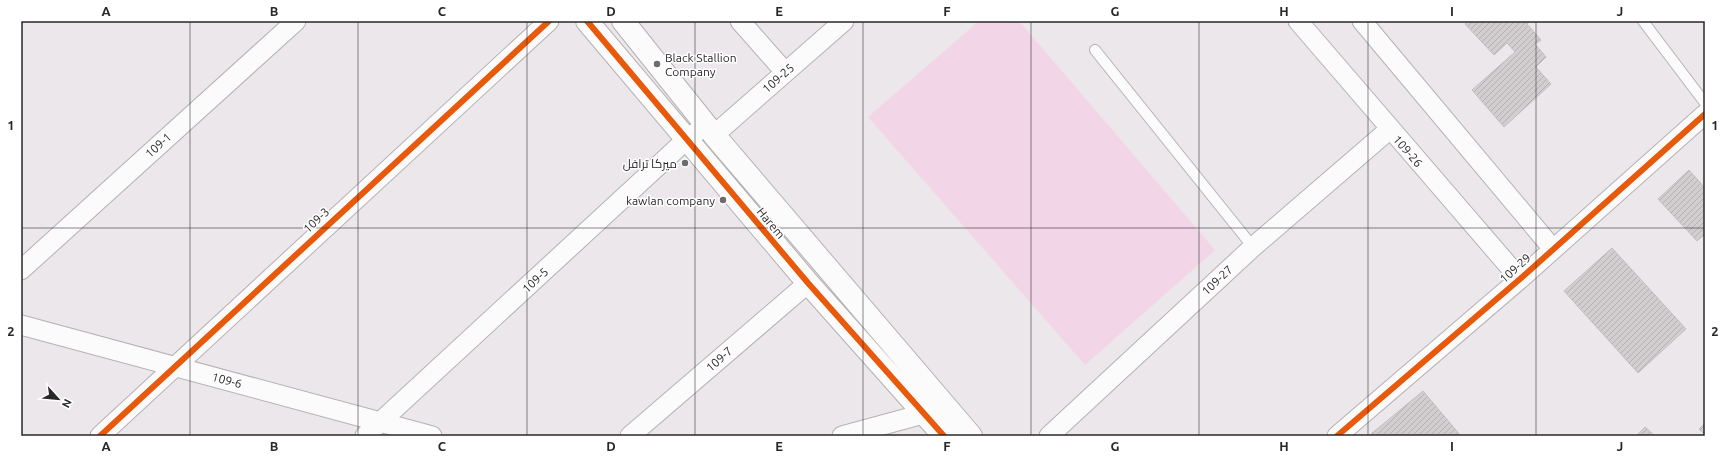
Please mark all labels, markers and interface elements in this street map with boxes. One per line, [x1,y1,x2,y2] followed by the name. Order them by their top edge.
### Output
[101,4,111,18] text: A
[270,4,279,18] text: B
[438,4,447,18] text: C
[606,4,616,18] text: D
[775,4,783,18] text: E
[943,4,951,18] text: F
[1111,4,1120,18] text: G
[1279,4,1289,18] text: H
[1450,4,1454,18] text: I
[1617,4,1623,18] text: J
[665,51,737,78] place label: Black Stallion Company
[652,59,662,69] marker: Black Stallion Company
[760,61,796,95] street label: 109-25
[7,118,15,132] text: 1
[1711,118,1719,132] text: 1
[142,130,174,160] street label: 109-1
[1391,133,1425,170] street label: 109-26
[623,157,677,171] place label: ميركا ترافل
[680,158,690,168] marker: ميركا ترافل
[626,194,715,207] place label: kawlan company
[718,195,728,205] marker: kawlan company
[300,205,332,235] street label: 109-3
[754,205,788,241] street label: Harem
[1497,251,1533,285] street label: 109-29
[1199,263,1235,297] street label: 109-27
[519,265,551,295] street label: 109-5
[7,324,15,338] text: 2
[1711,324,1719,338] text: 2
[703,344,735,374] street label: 109-7
[211,370,244,390] street label: 109-6
[38,379,78,419] north arrow
[60,397,74,410] text: N
[101,439,111,453] text: A
[270,439,279,453] text: B
[438,439,447,453] text: C
[606,439,616,453] text: D
[775,439,783,453] text: E
[943,439,951,453] text: F
[1111,439,1120,453] text: G
[1279,439,1289,453] text: H
[1450,439,1454,453] text: I
[1617,439,1623,453] text: J

